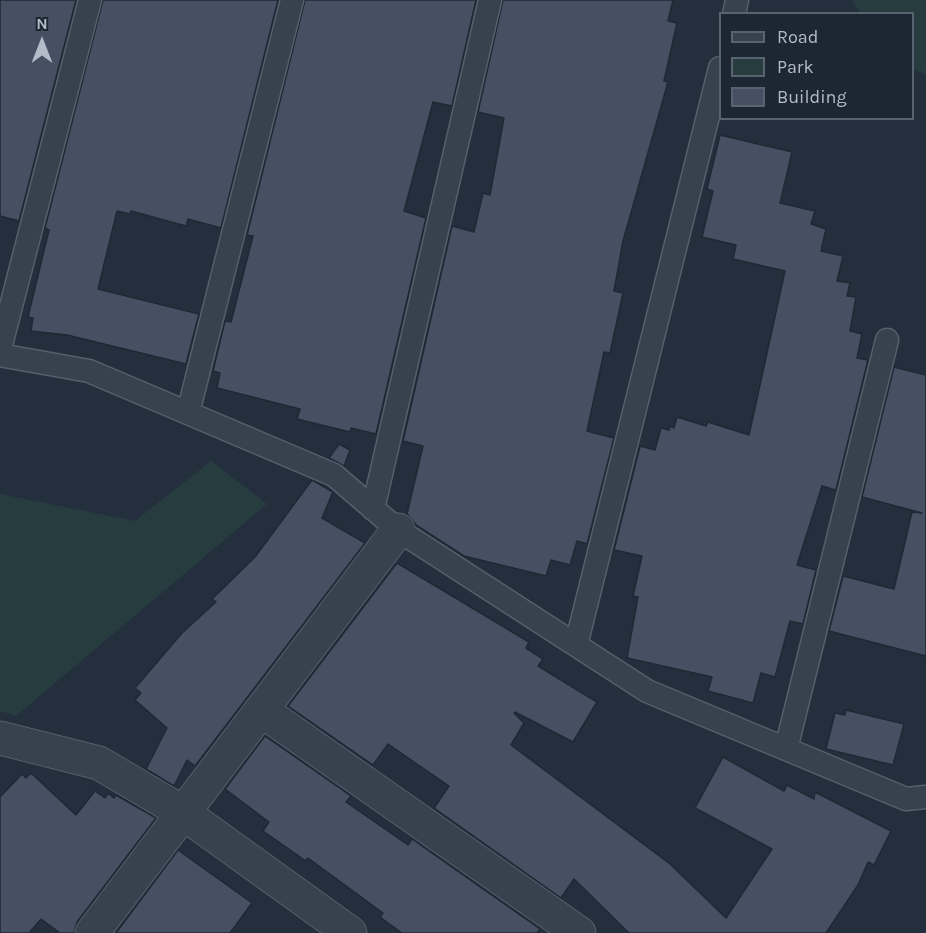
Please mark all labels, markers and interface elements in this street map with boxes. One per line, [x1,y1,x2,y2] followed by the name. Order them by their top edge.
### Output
[12,12,72,72] north arrow
[719,12,914,120] legend
[36,14,48,33] text: N
[777,26,818,48] text: Road
[777,56,814,78] text: Park
[777,86,847,108] text: Building

